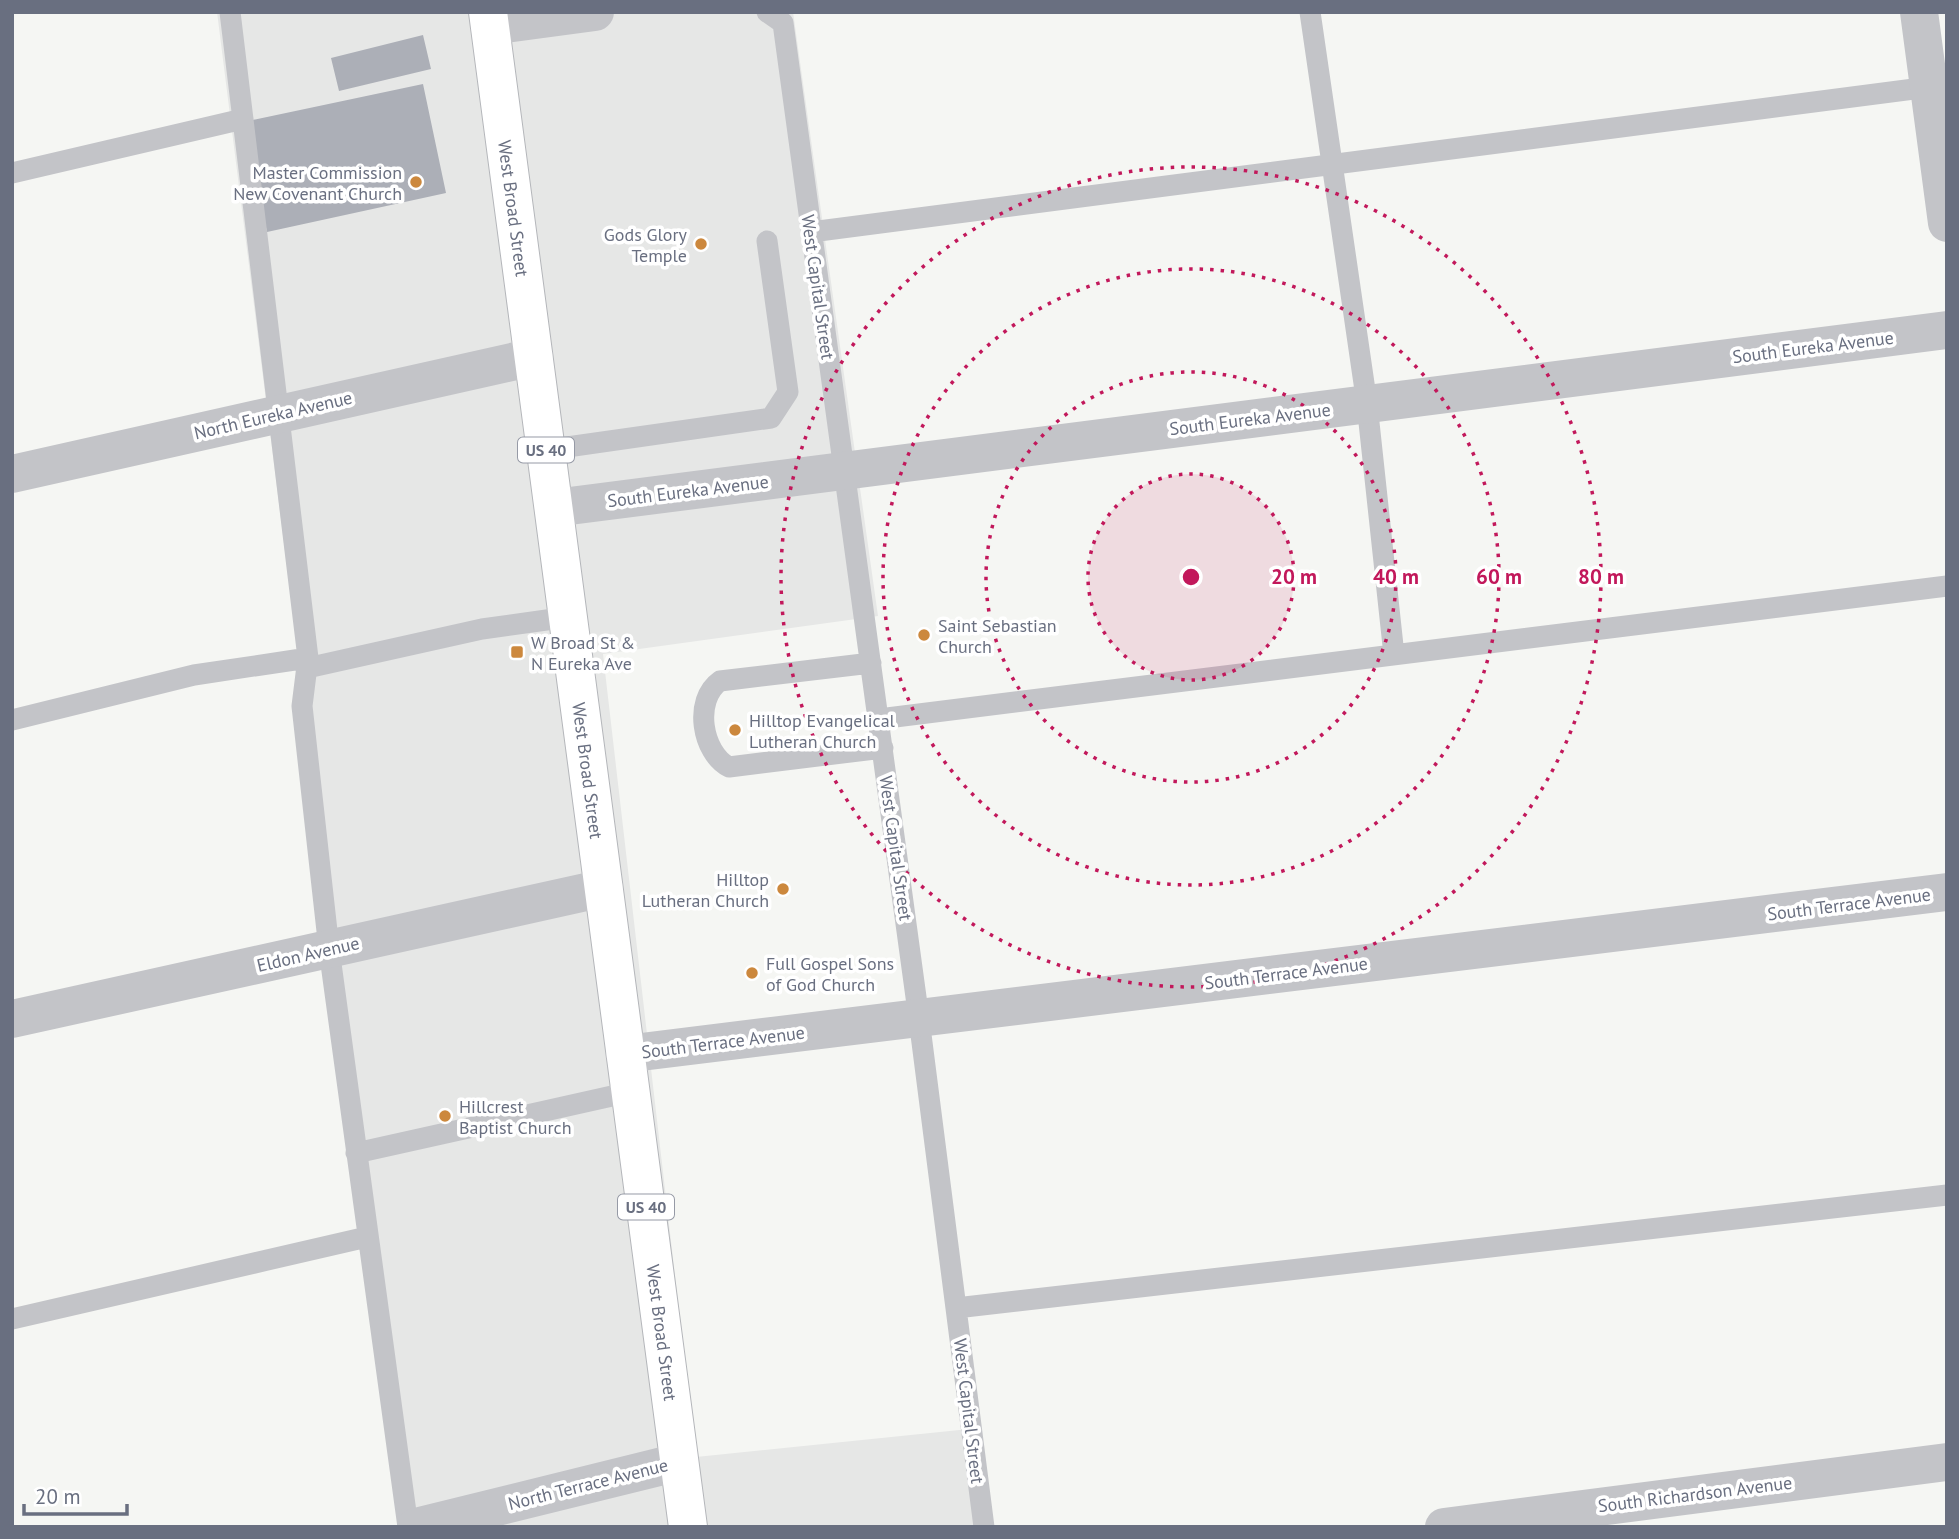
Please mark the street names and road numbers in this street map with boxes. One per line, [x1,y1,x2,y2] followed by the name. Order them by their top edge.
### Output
[494,139,534,278] street label: West Broad Street
[796,213,840,361] street label: West Capital Street
[1731,326,1895,368] street label: South Eureka Avenue
[192,386,354,444] street label: North Eureka Avenue
[1168,398,1332,440] street label: South Eureka Avenue
[518,438,574,463] road number: US 40
[606,470,770,512] street label: South Eureka Avenue
[568,701,609,840] street label: West Broad Street
[874,774,918,922] street label: West Capital Street
[1766,883,1932,925] street label: South Terrace Avenue
[254,931,362,977] street label: Eldon Avenue
[1203,952,1369,994] street label: South Terrace Avenue
[640,1021,806,1063] street label: South Terrace Avenue
[618,1194,674,1219] road number: US 40
[642,1263,683,1402] street label: West Broad Street
[949,1337,989,1485] street label: West Capital Street
[506,1453,670,1515] street label: North Terrace Avenue
[1597,1471,1793,1517] street label: South Richardson Avenue

